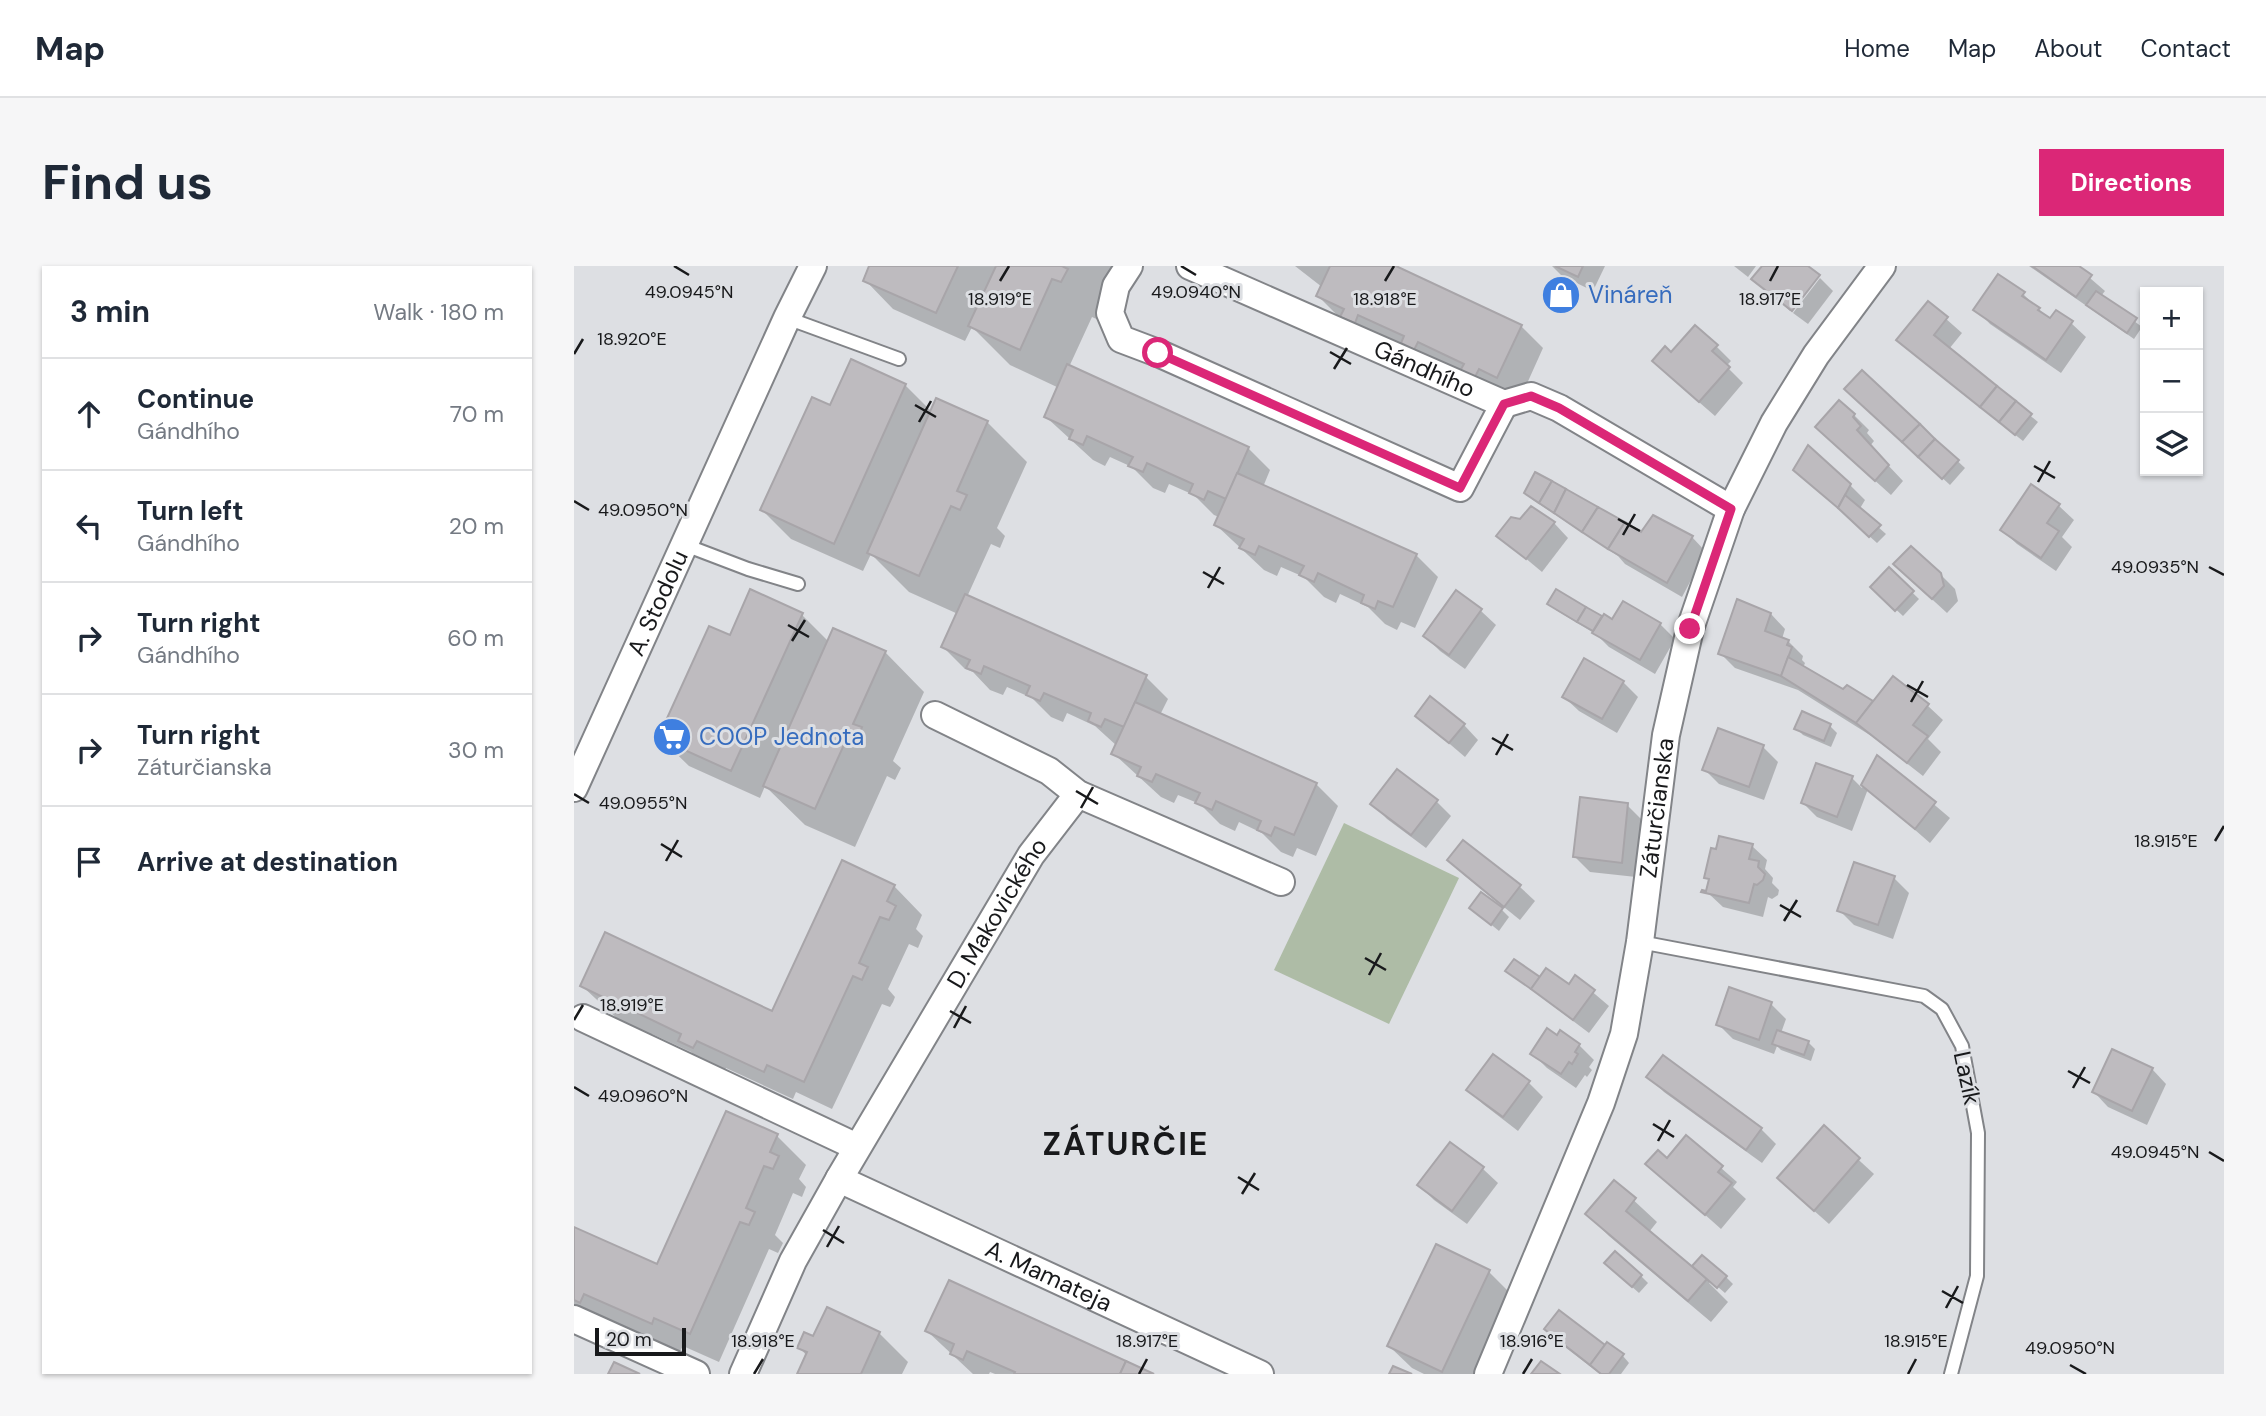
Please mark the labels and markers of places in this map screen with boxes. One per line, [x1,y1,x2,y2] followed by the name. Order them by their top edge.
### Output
[1540,274,1582,316] shop icon: Vináreň
[1588,279,1672,310] place label: Vináreň
[651,716,693,758] supermarket icon: COOP Jednota
[699,721,864,752] place label: COOP Jednota

